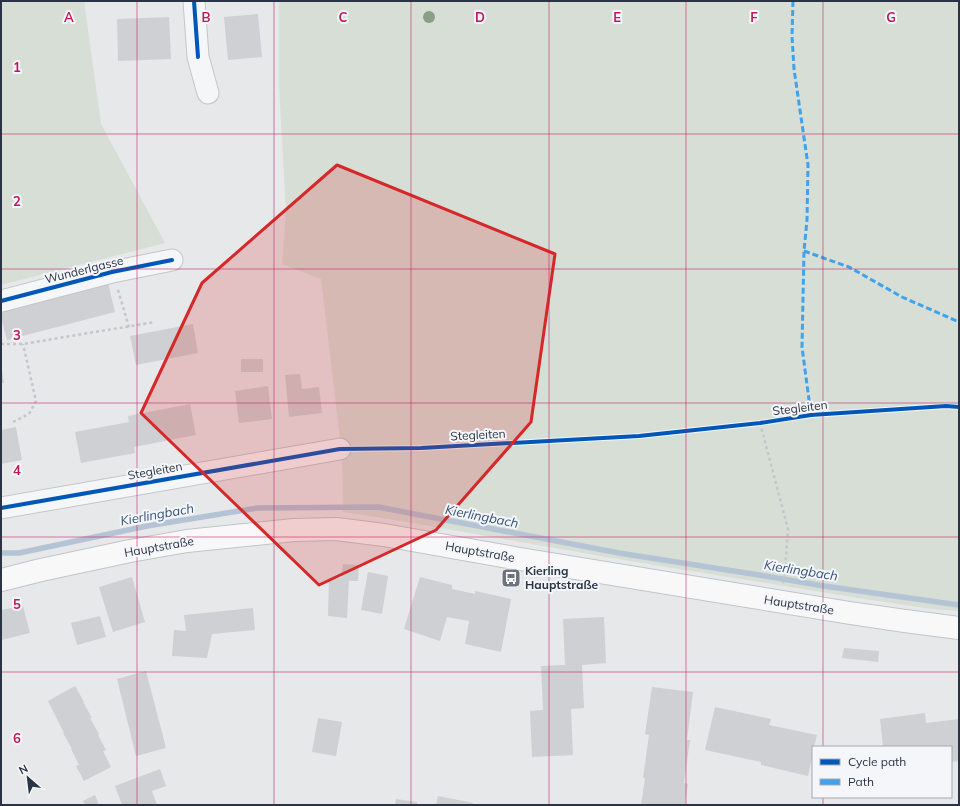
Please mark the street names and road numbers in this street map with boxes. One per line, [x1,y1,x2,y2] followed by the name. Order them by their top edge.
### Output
[43,252,125,287] street label: Wunderlgasse
[772,397,828,418] street label: Stegleiten
[450,426,506,443] street label: Stegleiten
[126,458,183,483] street label: Stegleiten
[123,533,195,560] street label: Hauptstraße
[444,538,516,565] street label: Hauptstraße
[763,592,835,617] street label: Hauptstraße

